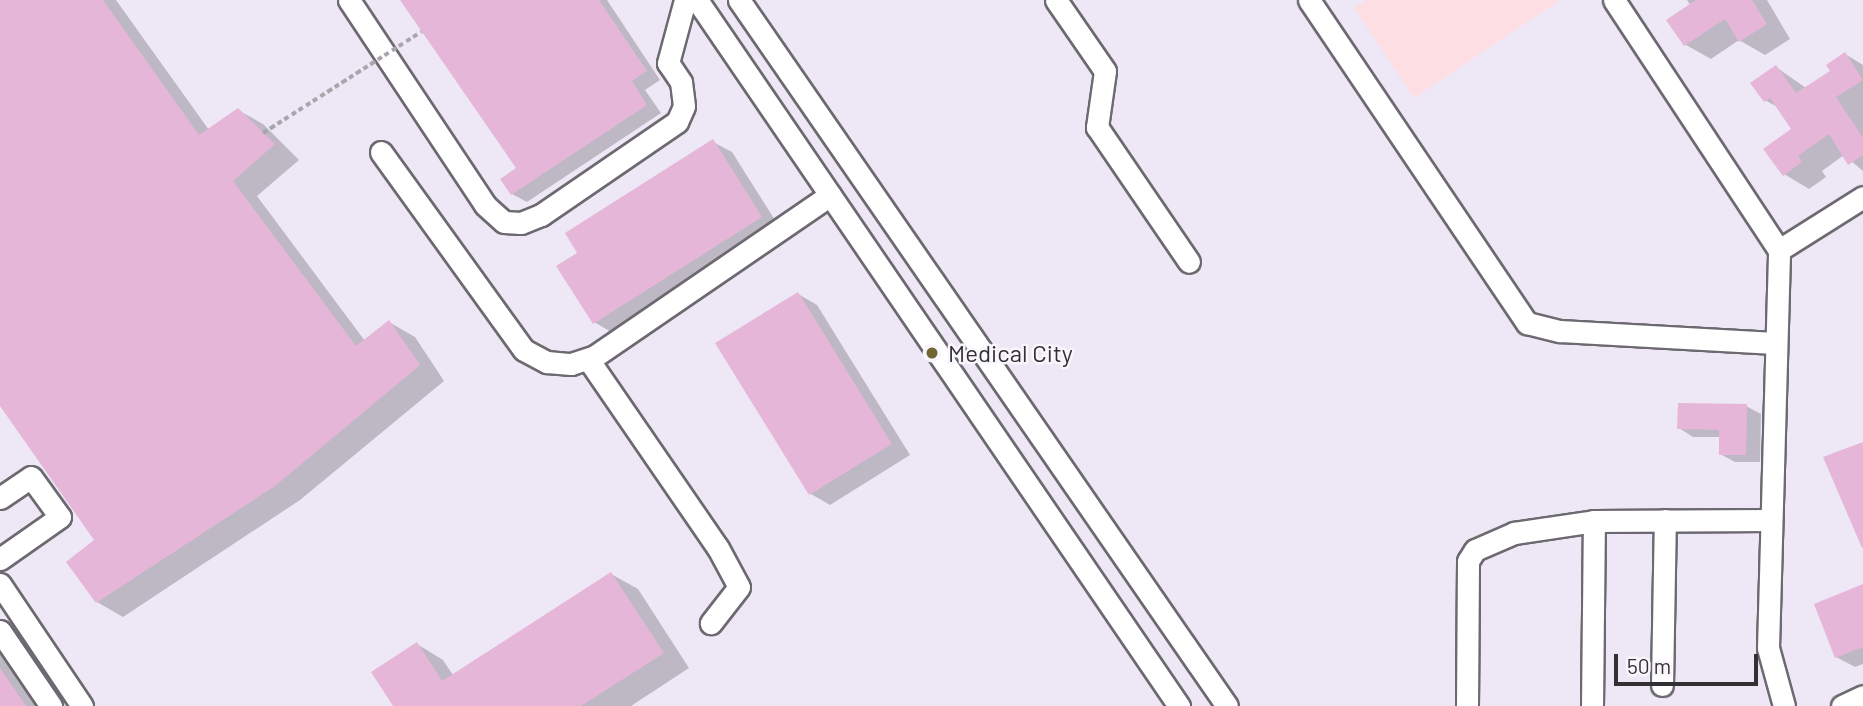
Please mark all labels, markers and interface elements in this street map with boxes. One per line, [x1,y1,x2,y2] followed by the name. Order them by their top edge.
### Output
[948,339,1073,367] place label: Medical City
[922,343,942,363] marker: Medical City
[1618,640,1762,684] scale bar
[1627,653,1671,678] text: 50 m

